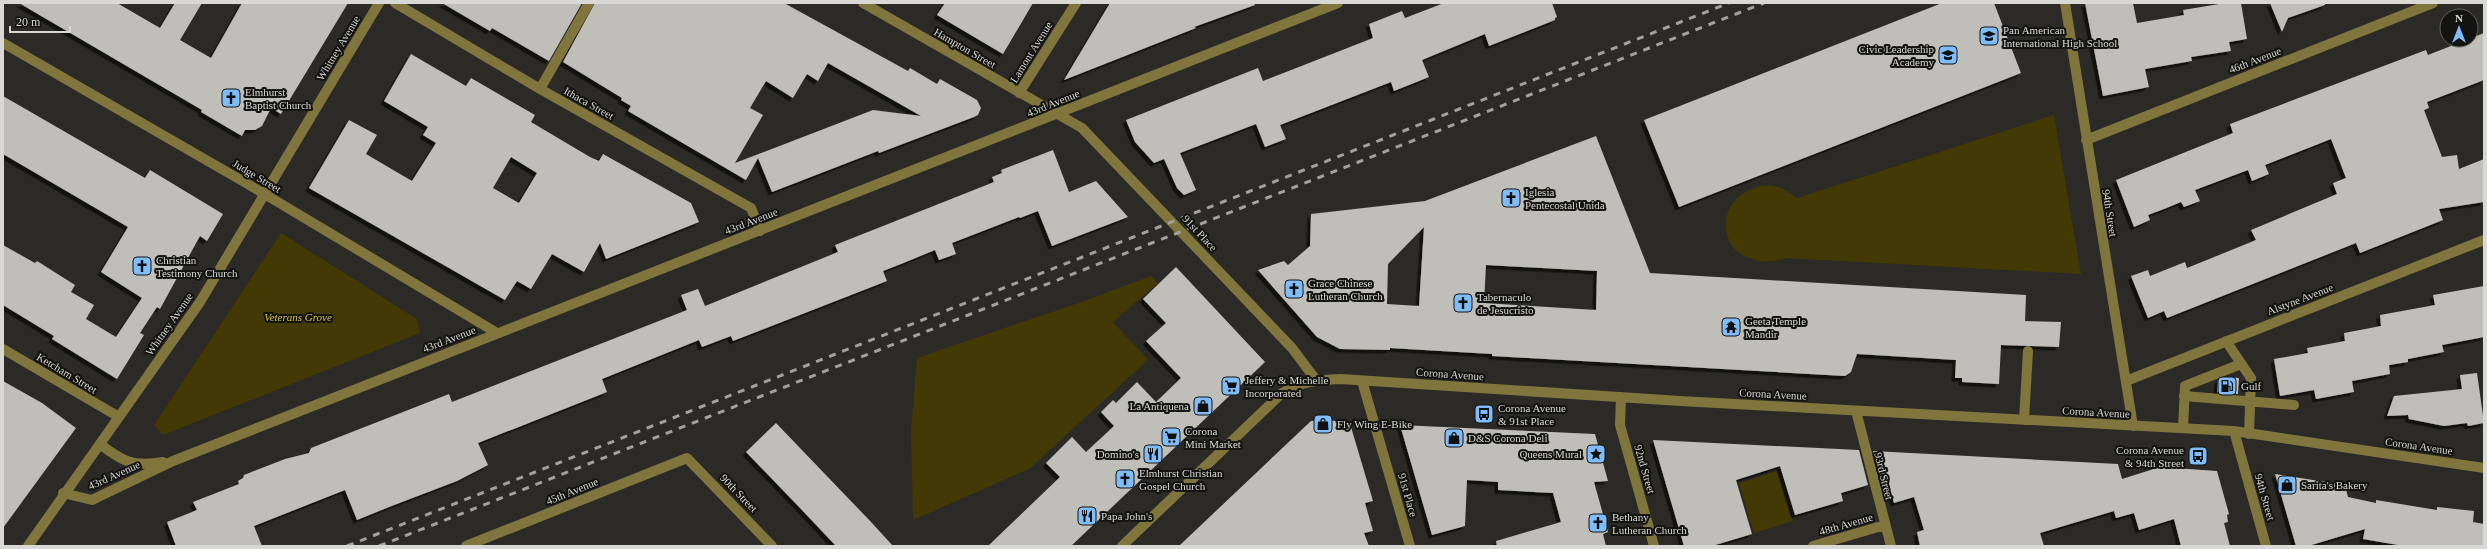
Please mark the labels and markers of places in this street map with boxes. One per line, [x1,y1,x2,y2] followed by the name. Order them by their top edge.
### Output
[2003,24,2117,49] place label: Pan American International High School
[1978,25,2000,47] school or university icon: Pan American International High School
[1859,43,1934,68] place label: Civic Leadership Academy
[1937,44,1959,66] school or university icon: Civic Leadership Academy
[245,86,312,111] place label: Elmhurst Baptist Church
[220,87,242,109] church icon: Elmhurst Baptist Church
[1525,186,1605,211] place label: Iglesia Pentecostal Unida
[1500,187,1522,209] church icon: Iglesia Pentecostal Unida
[156,254,238,279] place label: Christian Testimony Church
[131,255,153,277] church icon: Christian Testimony Church
[1308,277,1383,302] place label: Grace Chinese Lutheran Church
[1283,278,1305,300] church icon: Grace Chinese Lutheran Church
[1477,291,1534,316] place label: Tabernaculo de Jesucristo
[1452,292,1474,314] church icon: Tabernaculo de Jesucristo
[1745,315,1806,340] place label: Geeta Temple Mandir
[1720,316,1742,338] temple icon: Geeta Temple Mandir
[1245,374,1329,399] place label: Jeffery & Michelle Incorporated
[1220,375,1242,397] supermarket icon: Jeffery & Michelle Incorporated
[2216,375,2238,397] fuel station icon: Gulf
[2241,380,2262,392] place label: Gulf
[1192,395,1214,417] shop icon: La Antiquena
[1129,400,1189,412] place label: La Antiquena
[1498,402,1566,427] place label: Corona Avenue & 91st Place
[1473,403,1495,425] bus stop icon: Corona Avenue & 91st Place
[1312,413,1334,435] shop icon: Fly Wing E-Bike
[1337,418,1412,430] place label: Fly Wing E-Bike
[1185,425,1241,450] place label: Corona Mini Market
[1160,426,1182,448] supermarket icon: Corona Mini Market
[1443,427,1465,449] shop icon: D&S Corona Deli
[1468,432,1547,444] place label: D&S Corona Deli
[1142,443,1164,465] restaurant icon: Domino's
[1585,443,1607,465] place icon: Queens Mural
[2116,444,2184,469] place label: Corona Avenue & 94th Street
[2187,445,2209,467] bus stop icon: Corona Avenue & 94th Street
[1097,448,1139,460] place label: Domino's
[1519,448,1582,460] place label: Queens Mural
[1139,467,1223,492] place label: Elmhurst Christian Gospel Church
[1114,468,1136,490] church icon: Elmhurst Christian Gospel Church
[2276,474,2298,496] shop icon: Sarita's Bakery
[2301,479,2368,491] place label: Sarita's Bakery
[1076,505,1098,527] restaurant icon: Papa John's
[1101,510,1152,522] place label: Papa John's
[1612,511,1687,536] place label: Bethany Lutheran Church
[1587,512,1609,534] church icon: Bethany Lutheran Church

